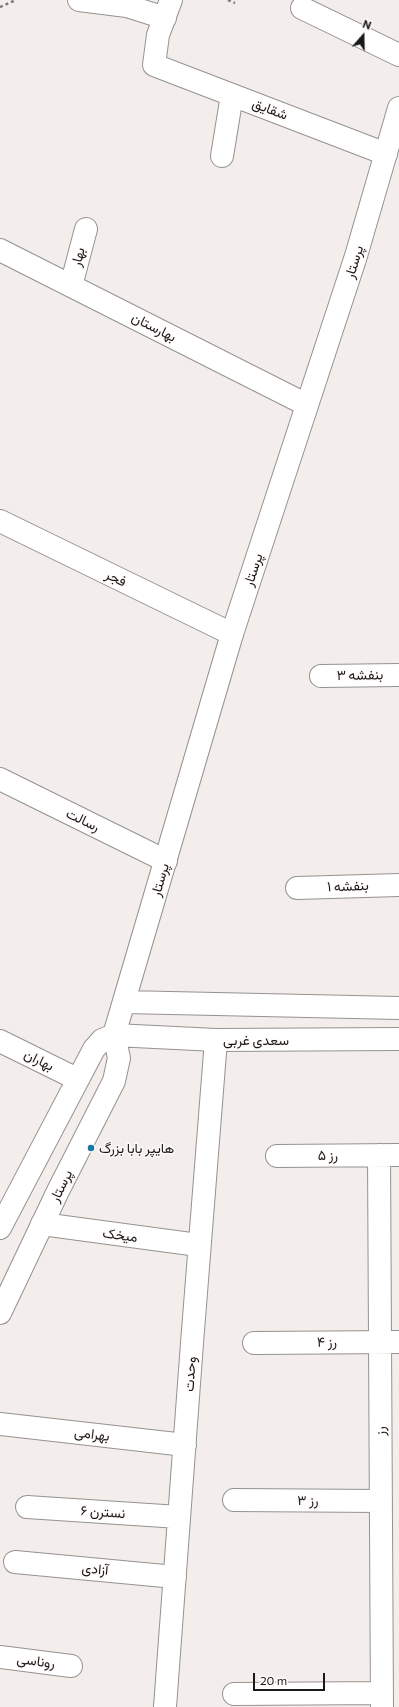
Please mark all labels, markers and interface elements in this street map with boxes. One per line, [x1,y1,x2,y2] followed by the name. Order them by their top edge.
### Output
[343,16,383,56] north arrow
[361,17,373,32] text: N
[250,95,290,123] street label: شقایق
[341,243,367,281] street label: پرستار
[67,245,89,269] street label: بهار
[129,309,179,345] street label: بهارستان
[240,551,266,589] street label: پرستار
[103,566,129,590] street label: فجر
[336,666,384,684] street label: بنفشه ۳
[63,805,103,835] street label: رسالت
[147,861,173,899] street label: پرستار
[327,877,369,895] street label: بنفشه ۱
[223,1032,289,1048] street label: سعدی غربی
[21,1046,57,1074] street label: بهاران
[99,1140,174,1156] place label: هایپر بابا بزرگ
[86,1143,96,1153] marker: هایپر بابا بزرگ
[318,1147,338,1163] street label: رز ۵
[46,1167,76,1205] street label: پرستار
[101,1224,139,1246] street label: میخک
[317,1333,337,1351] street label: رز ۴
[180,1356,200,1392] street label: وحدت
[73,1423,111,1445] street label: بهرامی
[372,1426,388,1436] street label: رز
[297,1492,319,1508] street label: رز ۳
[80,1502,126,1522] street label: نسترن ۶
[81,1559,109,1579] street label: آزادی
[16,1650,56,1672] street label: روناسی
[255,1665,327,1691] scale bar
[260,1673,287,1687] text: 20 m

